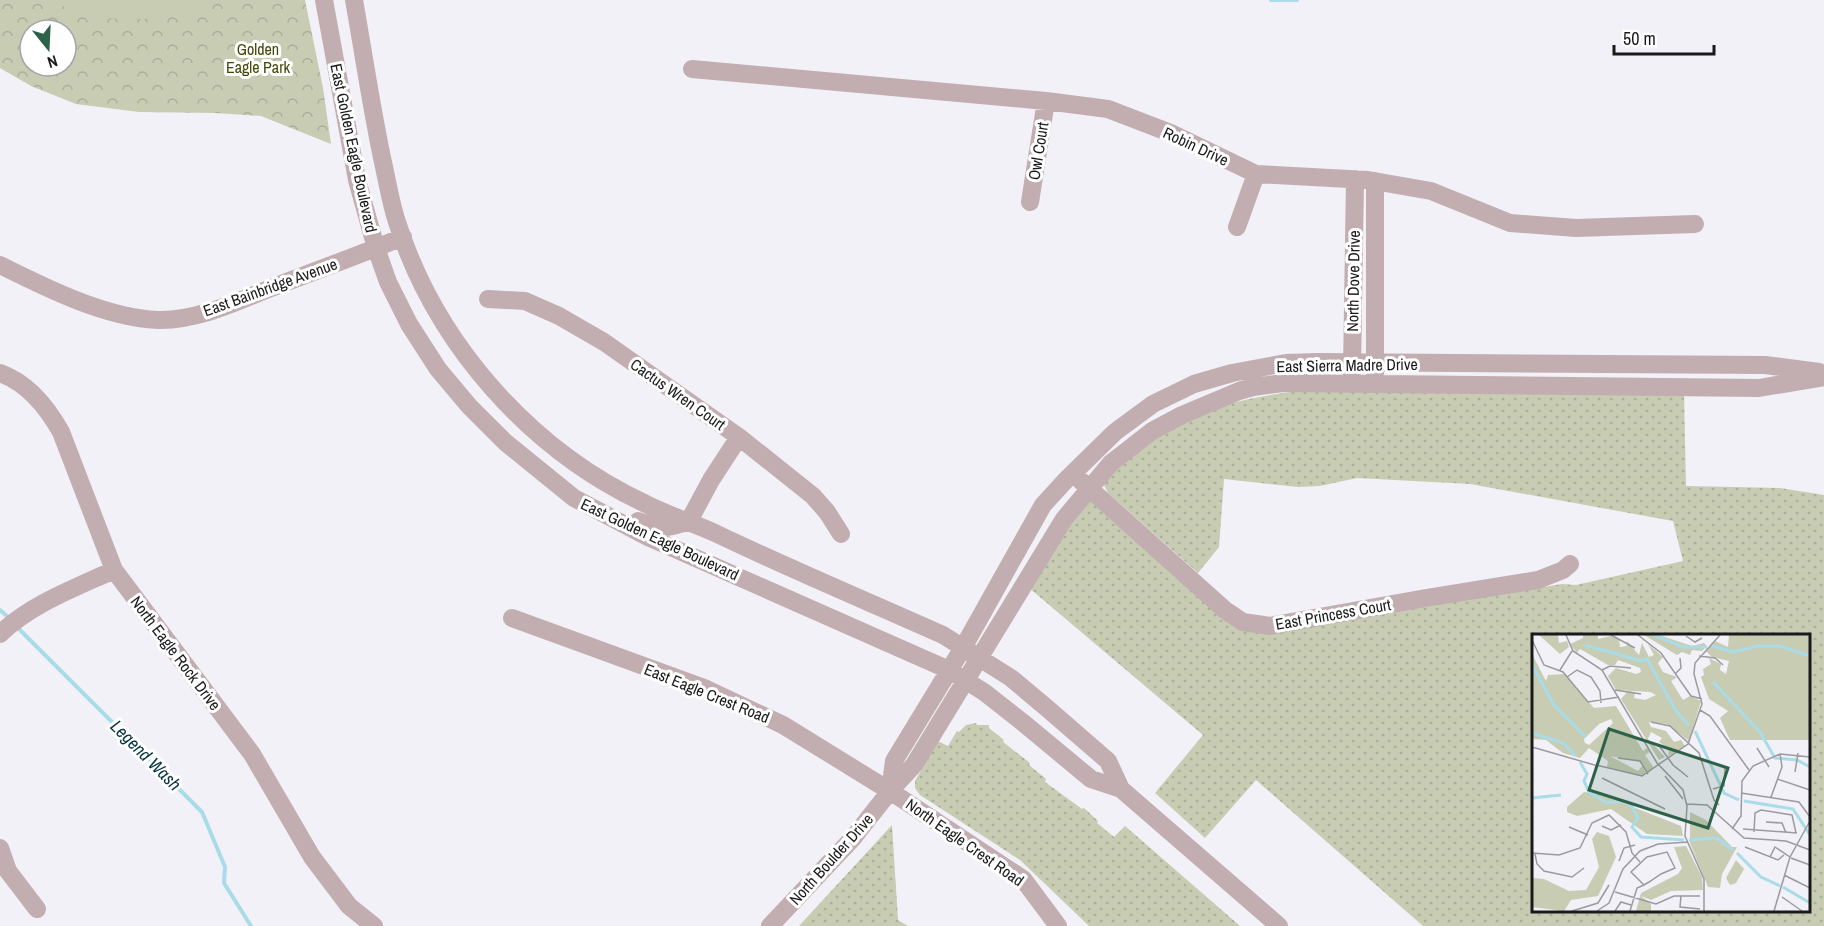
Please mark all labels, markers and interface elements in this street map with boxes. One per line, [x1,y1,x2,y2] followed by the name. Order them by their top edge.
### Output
[18,18,78,78] north arrow
[1614,18,1714,56] scale bar
[1623,26,1656,51] text: 50 m
[226,38,291,78] park label: Golden Eagle Park
[45,50,61,74] text: N
[325,62,383,234] street label: East Golden Eagle Boulevard
[1023,120,1053,182] street label: Owl Court
[1160,121,1232,171] street label: Robin Drive
[1341,230,1365,332] street label: North Dove Drive
[200,253,340,321] street label: East Bainbridge Avenue
[626,353,730,435] street label: Cactus Wren Court
[1276,353,1418,377] street label: East Sierra Madre Drive
[577,493,743,585] street label: East Golden Eagle Boulevard
[126,591,226,715] street label: North Eagle Rock Drive
[1274,593,1393,635] street label: East Princess Court
[1532,634,1809,911] inset map
[641,658,773,728] street label: East Eagle Crest Road
[105,714,187,796] water label: Legend Wash
[902,793,1028,891] street label: North Eagle Crest Road
[784,809,878,909] street label: North Boulder Drive

